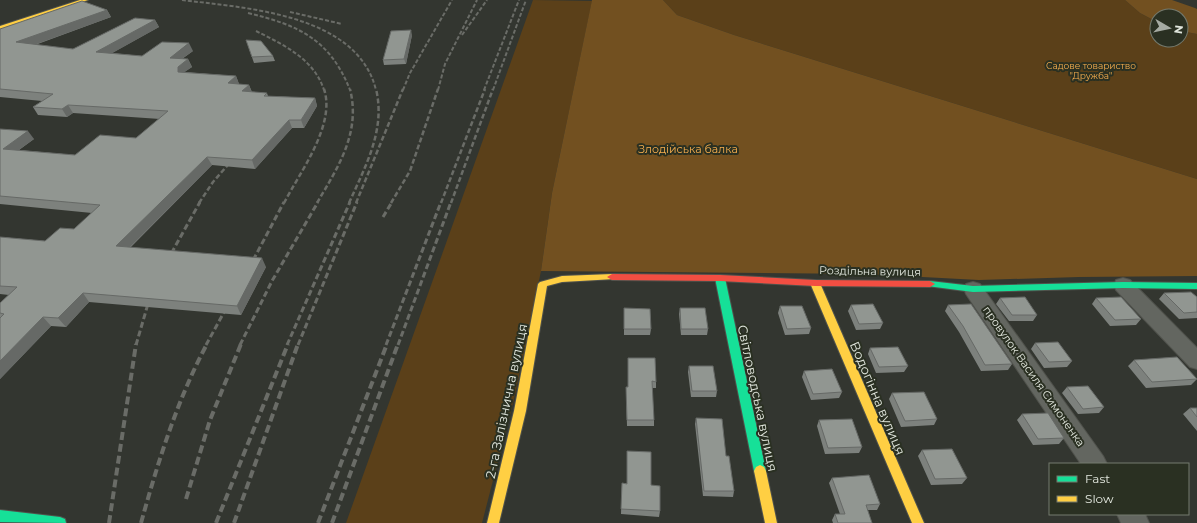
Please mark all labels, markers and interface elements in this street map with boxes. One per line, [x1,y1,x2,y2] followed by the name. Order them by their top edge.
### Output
[1149,8,1189,48] north arrow
[1171,24,1186,35] text: N
[1046,60,1136,81] park label: Садове товариство "Дружба"
[638,142,738,156] park label: Злодійська балка
[819,263,921,279] street label: Роздільна вулиця
[980,303,1088,449] street label: провулок Василя Симоненка
[482,322,530,480] street label: 2-га Залізнична вулиця
[735,323,781,473] street label: Світловодська вулиця
[847,339,909,457] street label: Водогінна вулиця
[1049,463,1189,515] legend
[1085,471,1110,486] text: Fast
[1085,491,1114,506] text: Slow

